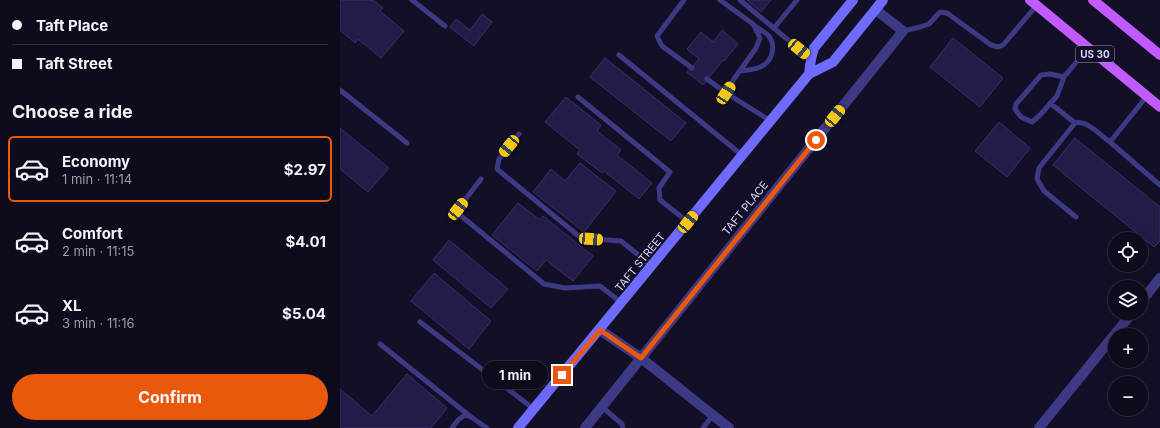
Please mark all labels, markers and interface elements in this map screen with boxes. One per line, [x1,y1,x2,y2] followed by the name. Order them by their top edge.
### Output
[36,16,108,35] text: Taft Place
[786,37,812,61] car
[1076,46,1114,62] road number: US 30
[36,54,112,73] text: Taft Street
[714,80,738,106] car
[12,101,133,122] text: Choose a ride
[823,103,847,129] car
[807,131,825,149] route start
[497,133,521,159] car
[14,151,50,187] icon: car
[62,152,130,171] text: Economy
[284,160,326,179] text: $2.97
[62,171,132,187] text: 1 min · 11:14
[719,178,771,238] street label: TAFT PLACE
[446,196,470,222] car
[676,209,700,235] car
[14,223,50,259] icon: car
[62,224,123,243] text: Comfort
[612,230,668,294] street label: TAFT STREET
[285,232,326,251] text: $4.01
[579,232,603,246] car
[1108,232,1148,416] map controls
[1108,232,1148,272] button: locate
[62,243,134,259] text: 2 min · 11:15
[1108,280,1148,320] button: layers
[14,295,50,331] icon: car
[62,296,82,315] text: XL
[282,304,326,323] text: $5.04
[62,315,135,331] text: 3 min · 11:16
[1108,328,1148,368] button: +
[482,361,548,389] callout: 1 min
[553,366,571,384] route end
[499,367,531,383] text: 1 min
[12,374,328,420] button: Confirm
[1108,376,1148,416] button: −

